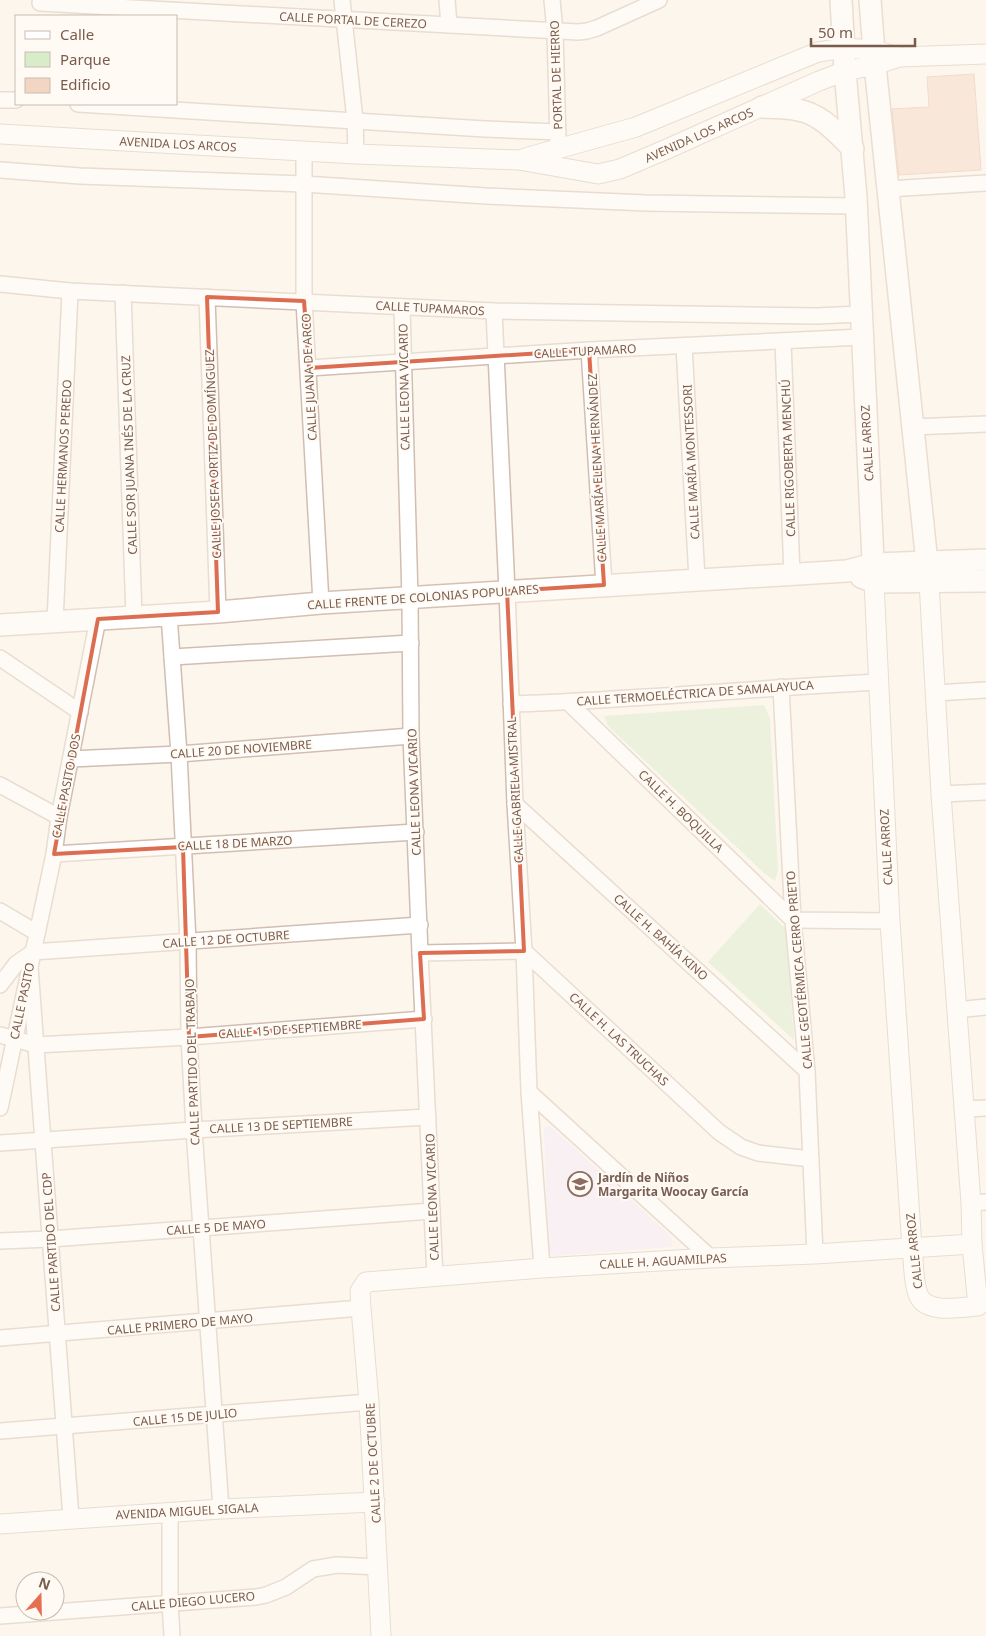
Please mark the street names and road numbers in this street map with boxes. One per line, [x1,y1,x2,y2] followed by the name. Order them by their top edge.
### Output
[279,8,427,32] street label: CALLE PORTAL DE CEREZO
[546,20,566,130] street label: PORTAL DE HIERRO
[642,103,756,167] street label: AVENIDA LOS ARCOS
[119,132,237,156] street label: AVENIDA LOS ARCOS
[375,297,485,319] street label: CALLE TUPAMAROS
[297,313,321,441] street label: CALLE JUANA DE ARCO
[394,323,414,451] street label: CALLE LEONA VICARIO
[533,340,637,362] street label: CALLE TUPAMARO
[201,349,225,559] street label: CALLE JOSEFA ORTIZ DE DOMÍNGUEZ
[117,355,141,555] street label: CALLE SOR JUANA INÉS DE LA CRUZ
[584,373,610,563] street label: CALLE MARÍA ELENA HERNÁNDEZ
[50,379,76,533] street label: CALLE HERMANOS PEREDO
[777,379,799,537] street label: CALLE RIGOBERTA MENCHÚ
[678,384,704,540] street label: CALLE MARÍA MONTESSORI
[857,404,877,482] street label: CALLE ARROZ
[307,580,540,614] street label: CALLE FRENTE DE COLONIAS POPULARES
[576,676,815,710] street label: CALLE TERMOELÉCTRICA DE SAMALAYUCA
[503,716,527,864] street label: CALLE GABRIELA MISTRAL
[403,728,425,856] street label: CALLE LEONA VICARIO
[48,732,85,840] street label: CALLE PASITO DOS
[170,736,312,762] street label: CALLE 20 DE NOVIEMBRE
[635,766,728,856] street label: CALLE H. BOQUILLA
[876,808,896,886] street label: CALLE ARROZ
[177,831,293,855] street label: CALLE 18 DE MARZO
[782,870,816,1070] street label: CALLE GEOTÉRMICA CERRO PRIETO
[610,890,712,984] street label: CALLE H. BAHÍA KINO
[162,926,290,952] street label: CALLE 12 DE OCTUBRE
[6,961,38,1041] street label: CALLE PASITO
[181,978,203,1146] street label: CALLE PARTIDO DEL TRABAJO
[566,988,673,1090] street label: CALLE H. LAS TRUCHAS
[218,1016,362,1042] street label: CALLE 15 DE SEPTIEMBRE
[209,1113,353,1137] street label: CALLE 13 DE SEPTIEMBRE
[421,1133,443,1261] street label: CALLE LEONA VICARIO
[38,1172,64,1312] street label: CALLE PARTIDO DEL CDP
[902,1212,926,1290] street label: CALLE ARROZ
[166,1215,266,1239] street label: CALLE 5 DE MAYO
[599,1249,728,1273] street label: CALLE H. AGUAMILPAS
[106,1309,254,1339] street label: CALLE PRIMERO DE MAYO
[361,1402,385,1524] street label: CALLE 2 DE OCTUBRE
[132,1404,238,1430] street label: CALLE 15 DE JULIO
[115,1499,259,1523] street label: AVENIDA MIGUEL SIGALA
[130,1587,256,1615] street label: CALLE DIEGO LUCERO

